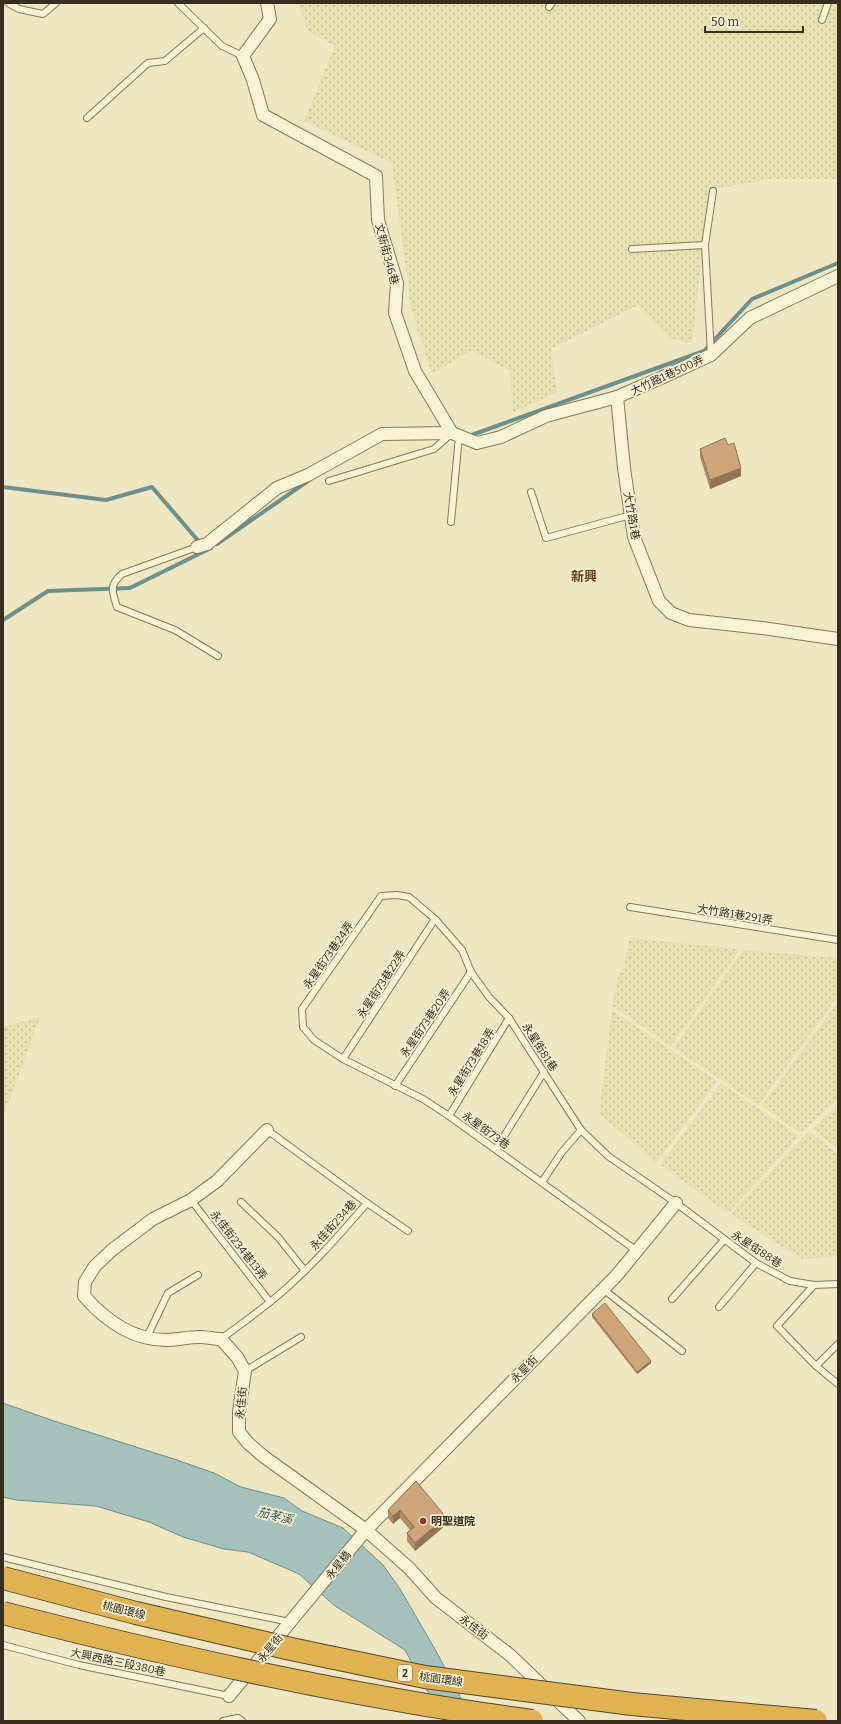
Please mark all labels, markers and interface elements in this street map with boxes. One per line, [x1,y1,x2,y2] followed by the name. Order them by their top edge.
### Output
[705,8,803,34] scale bar
[711,15,740,29] text: 50 m
[372,222,401,286] street label: 文新街346巷
[628,353,706,398] street label: 大竹路1巷500弄
[621,491,642,541] street label: 大竹路1巷
[571,569,597,584] district label: 新興
[696,902,774,927] street label: 大竹路1巷291弄
[300,919,356,991] street label: 永星街73巷24弄
[355,948,408,1021] street label: 永星街73巷22弄
[398,987,453,1060] street label: 永星街73巷20弄
[519,1021,560,1074] street label: 永星街81巷
[445,1026,498,1099] street label: 永星街73巷18弄
[459,1109,512,1152] street label: 永星街73巷
[308,1198,359,1253] street label: 永佳街234巷
[207,1208,270,1283] street label: 永佳街234巷13弄
[729,1228,784,1270] street label: 永星街88巷
[508,1353,541,1386] street label: 永星街
[233,1386,250,1420] street label: 永佳街
[256,1505,296,1528] water label: 茄苳溪
[431,1515,475,1528] place label: 明聖道院
[418,1516,428,1526] marker: 明聖道院
[323,1548,354,1582] street label: 永星橋
[101,1599,147,1622] street label: 桃園環線
[457,1612,491,1643] street label: 永佳街
[255,1632,286,1665] street label: 永星街
[69,1646,167,1679] street label: 大興西路三段380巷
[398,1665,412,1681] road number: 2
[418,1670,464,1689] street label: 桃園環線

